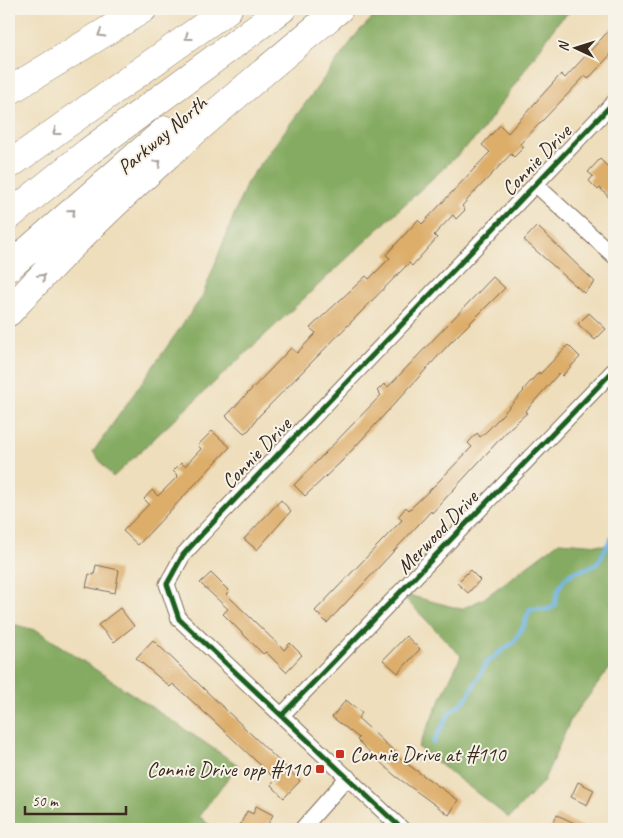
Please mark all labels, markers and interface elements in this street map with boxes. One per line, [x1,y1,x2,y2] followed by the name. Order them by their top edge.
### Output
[550,22,600,72] north arrow
[98,28,107,37] one-way arrow
[184,31,194,40] one-way arrow
[555,40,572,52] text: N
[112,89,213,180] street label: Parkway North
[496,118,577,201] street label: Connie Drive
[53,126,62,134] one-way arrow
[152,160,161,169] one-way arrow
[66,209,75,218] one-way arrow
[36,273,45,282] one-way arrow
[216,411,297,494] street label: Connie Drive
[391,484,484,579] street label: Merwood Drive
[350,741,507,767] place label: Connie Drive at #110
[334,748,346,760] marker: Connie Drive at #110
[147,756,312,782] place label: Connie Drive opp #110
[314,763,326,775] marker: Connie Drive opp #110
[25,783,126,815] scale bar
[32,792,59,811] text: 50 m

